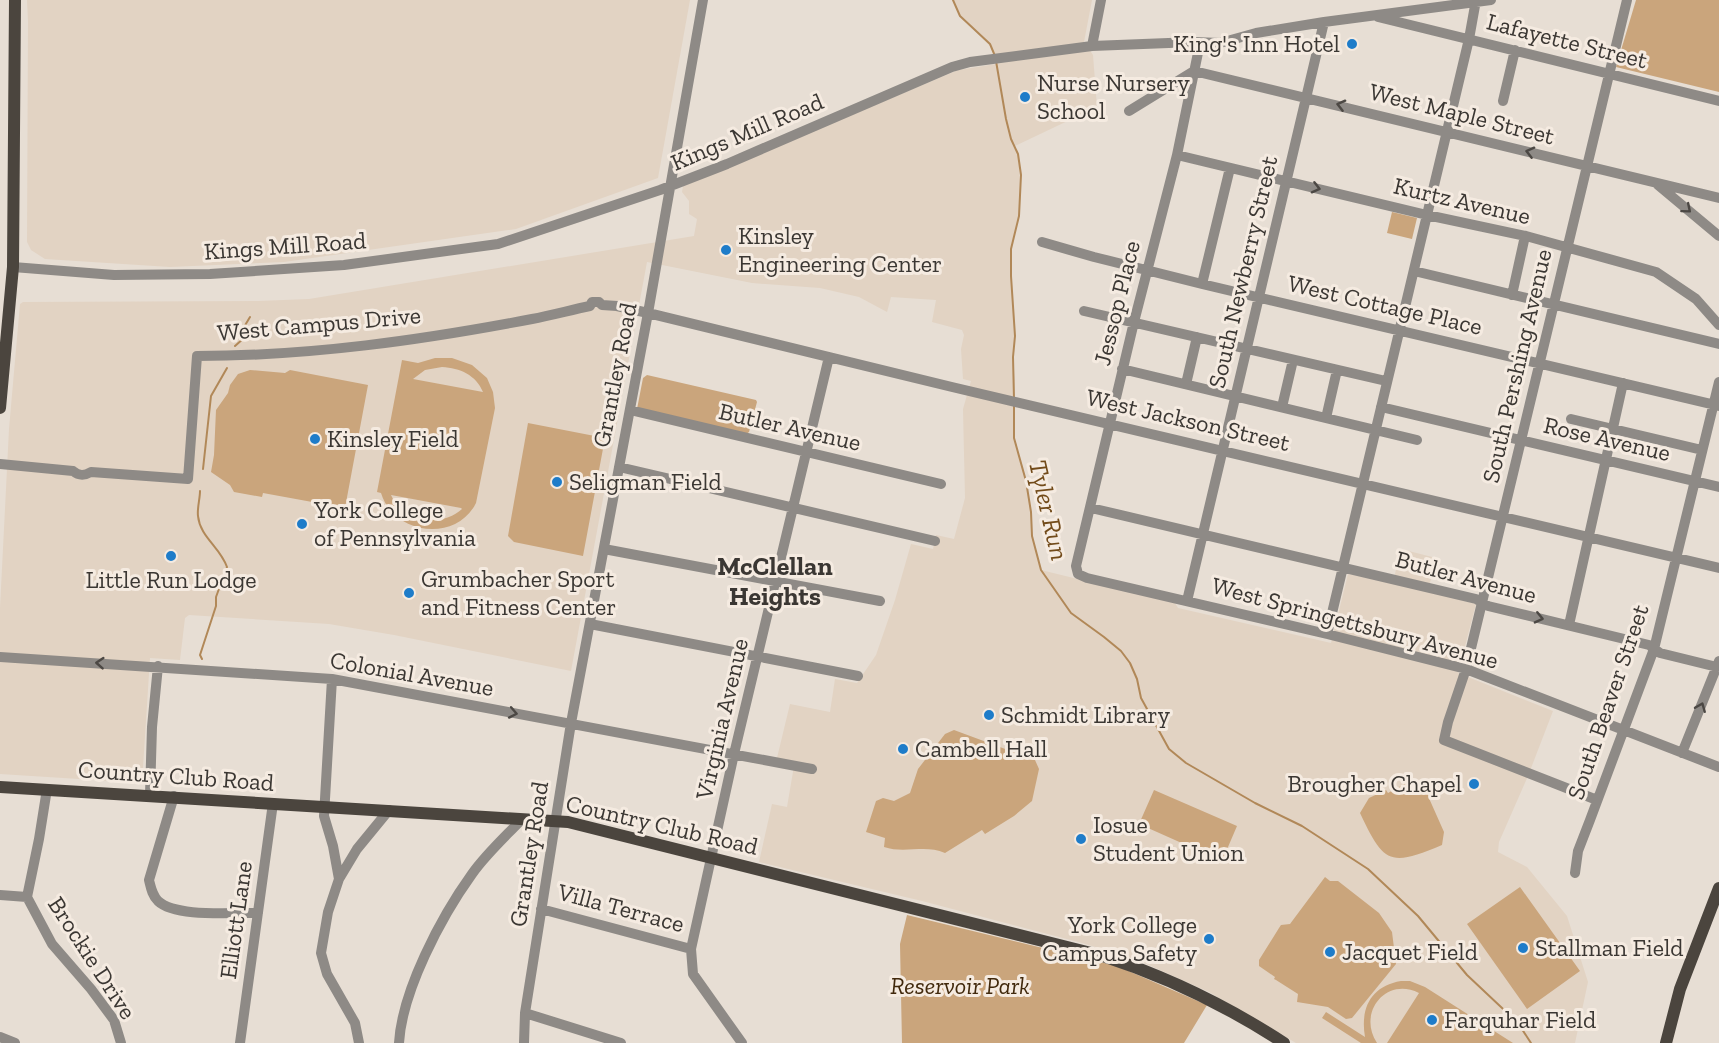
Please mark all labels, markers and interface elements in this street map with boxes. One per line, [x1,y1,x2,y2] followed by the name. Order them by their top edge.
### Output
[1484,7,1650,74] street label: Lafayette Street
[1173,29,1340,58] place label: King's Inn Hotel
[1345,37,1359,51] marker: King's Inn Hotel
[1037,68,1191,125] place label: Nurse Nursery School
[1367,77,1558,151] street label: West Maple Street
[666,86,827,177] street label: Kings Mill Road
[1018,90,1032,104] marker: Nurse Nursery School
[1336,100,1346,113] one-way arrow
[1525,147,1535,160] one-way arrow
[1202,153,1283,391] street label: South Newberry Street
[1391,171,1533,230] street label: Kurtz Avenue
[1311,180,1321,193] one-way arrow
[1680,202,1691,213] one-way arrow
[738,221,942,278] place label: Kinsley Engineering Center
[203,225,367,266] street label: Kings Mill Road
[1087,237,1146,368] street label: Jessop Place
[719,243,733,257] marker: Kinsley Engineering Center
[1475,246,1558,486] street label: South Pershing Avenue
[1285,268,1485,341] street label: West Cottage Place
[216,300,422,347] street label: West Campus Drive
[586,300,643,450] street label: Grantley Road
[1084,382,1293,457] street label: West Jackson Street
[716,396,864,457] street label: Butler Avenue
[1541,410,1673,467] street label: Rose Avenue
[327,424,459,453] place label: Kinsley Field
[308,432,322,446] marker: Kinsley Field
[1022,457,1076,563] water label: Tyler Run
[569,467,722,496] place label: Seligman Field
[550,475,564,489] marker: Seligman Field
[313,495,476,552] place label: York College of Pennsylvania
[295,517,309,531] marker: York College of Pennsylvania
[1392,544,1540,609] street label: Butler Avenue
[164,549,178,563] marker: Little Run Lodge
[717,550,833,612] district label: McClellan Heights
[421,564,616,621] place label: Grumbacher Sport and Fitness Center
[85,565,257,594] place label: Little Run Lodge
[1209,570,1502,675] street label: West Springettsbury Avenue
[402,586,416,600] marker: Grumbacher Sport and Fitness Center
[1561,600,1655,803] street label: South Beaver Street
[1533,610,1543,623] one-way arrow
[689,635,754,803] street label: Virginia Avenue
[328,645,496,702] street label: Colonial Avenue
[95,656,104,669] one-way arrow
[1001,700,1171,729] place label: Schmidt Library
[1694,702,1706,713] one-way arrow
[508,706,518,719] one-way arrow
[982,708,996,722] marker: Schmidt Library
[915,734,1047,763] place label: Cambell Hall
[896,742,910,756] marker: Cambell Hall
[77,754,275,797] street label: Country Club Road
[1287,769,1462,798] place label: Brougher Chapel
[1467,777,1481,791] marker: Brougher Chapel
[503,779,554,929] street label: Grantley Road
[563,788,761,861] street label: Country Club Road
[1093,810,1244,867] place label: Iosue Student Union
[1074,832,1088,846] marker: Iosue Student Union
[213,859,258,981] street label: Elliott Lane
[554,876,688,938] street label: Villa Terrace
[42,891,143,1025] street label: Brockie Drive
[1042,910,1198,967] place label: York College Campus Safety
[1202,932,1216,946] marker: York College Campus Safety
[1535,933,1684,962] place label: Stallman Field
[1342,937,1478,966] place label: Jacquet Field
[1516,941,1530,955] marker: Stallman Field
[1323,945,1337,959] marker: Jacquet Field
[890,971,1030,1000] park label: Reservoir Park
[1444,1005,1596,1034] place label: Farquhar Field
[1425,1013,1439,1027] marker: Farquhar Field

